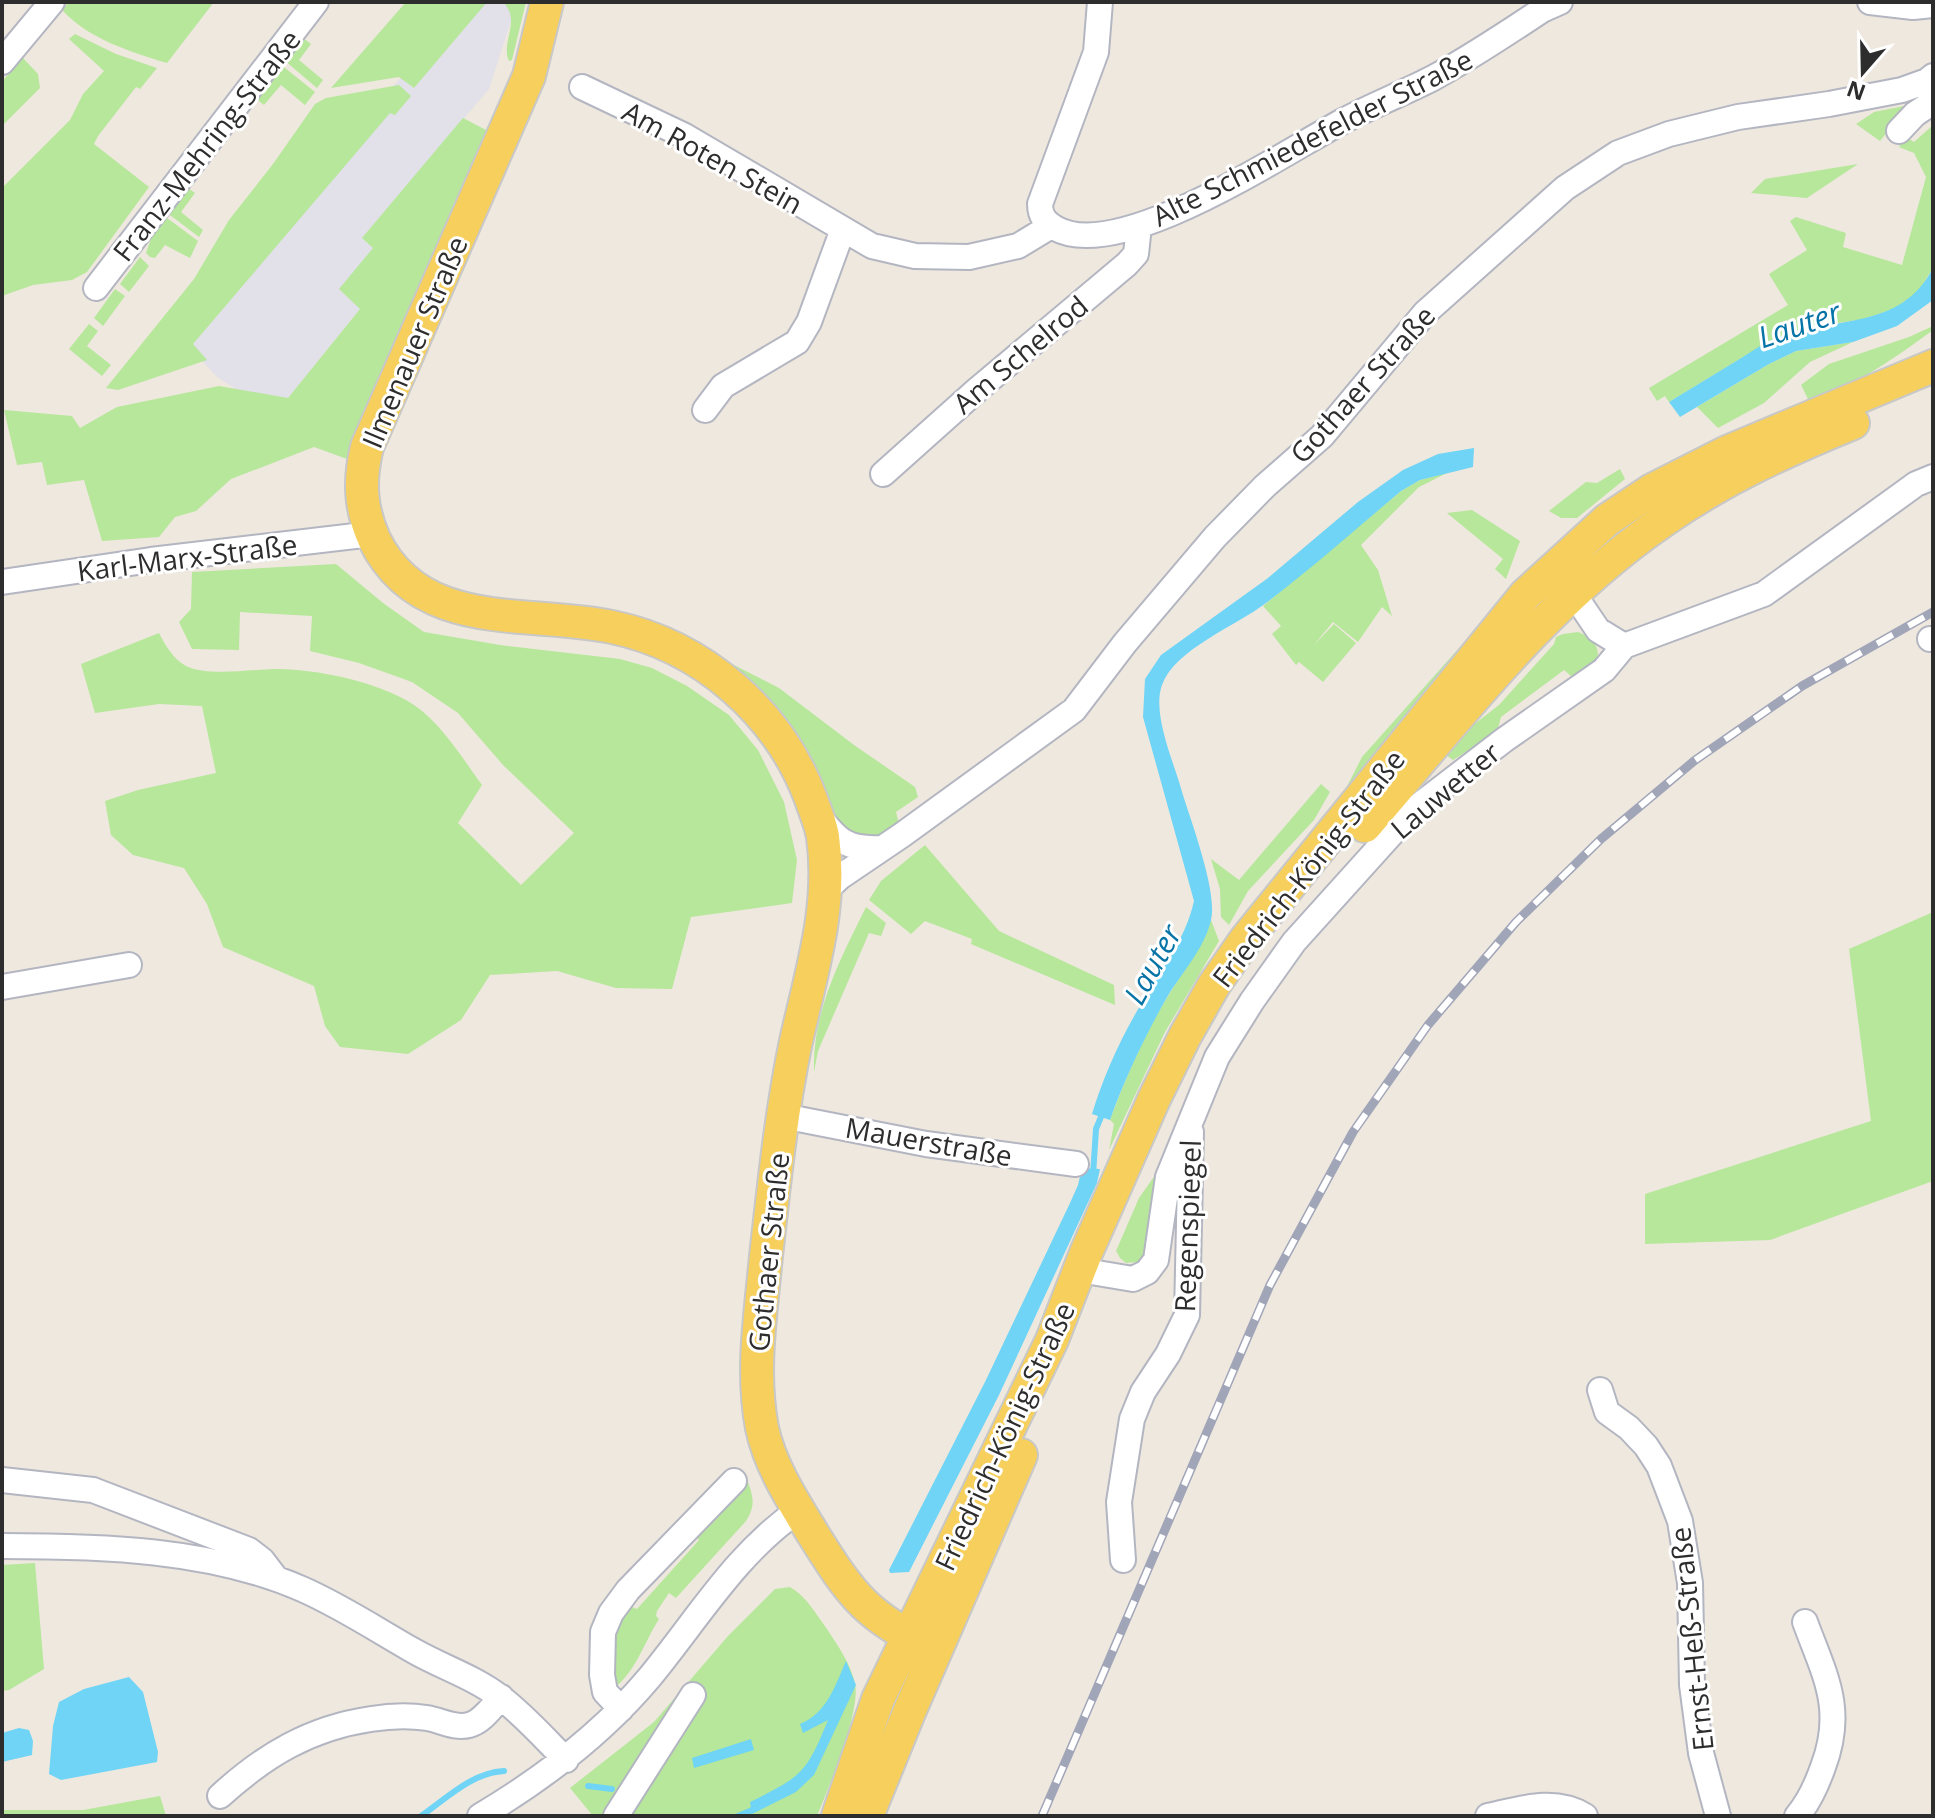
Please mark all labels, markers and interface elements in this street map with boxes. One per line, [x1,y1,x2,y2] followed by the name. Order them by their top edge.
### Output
[104,21,308,269] street label: Franz-Mehring-Straße
[1823,32,1903,112] north arrow
[1145,40,1479,234] street label: Alte Schmiedefelder Straße
[1842,75,1869,109] text: N
[616,92,810,222] street label: Am Roten Stein
[352,230,476,454] street label: Ilmenauer Straße
[945,286,1095,422] street label: Am Schelrod
[1752,290,1847,357] water label: Lauter
[1281,297,1443,471] street label: Gothaer Straße
[75,525,299,589] street label: Karl-Marx-Straße
[1382,733,1508,847] street label: Lauwetter
[1203,741,1413,995] street label: Friedrich-König-Straße
[1113,916,1191,1011] water label: Lauter
[843,1108,1015,1174] street label: Mauerstraße
[1165,1139,1209,1313] street label: Regenspiegel
[739,1151,797,1353] street label: Gothaer Straße
[925,1296,1083,1576] street label: Friedrich-König-Straße
[1660,1525,1722,1753] street label: Ernst-Heß-Straße

